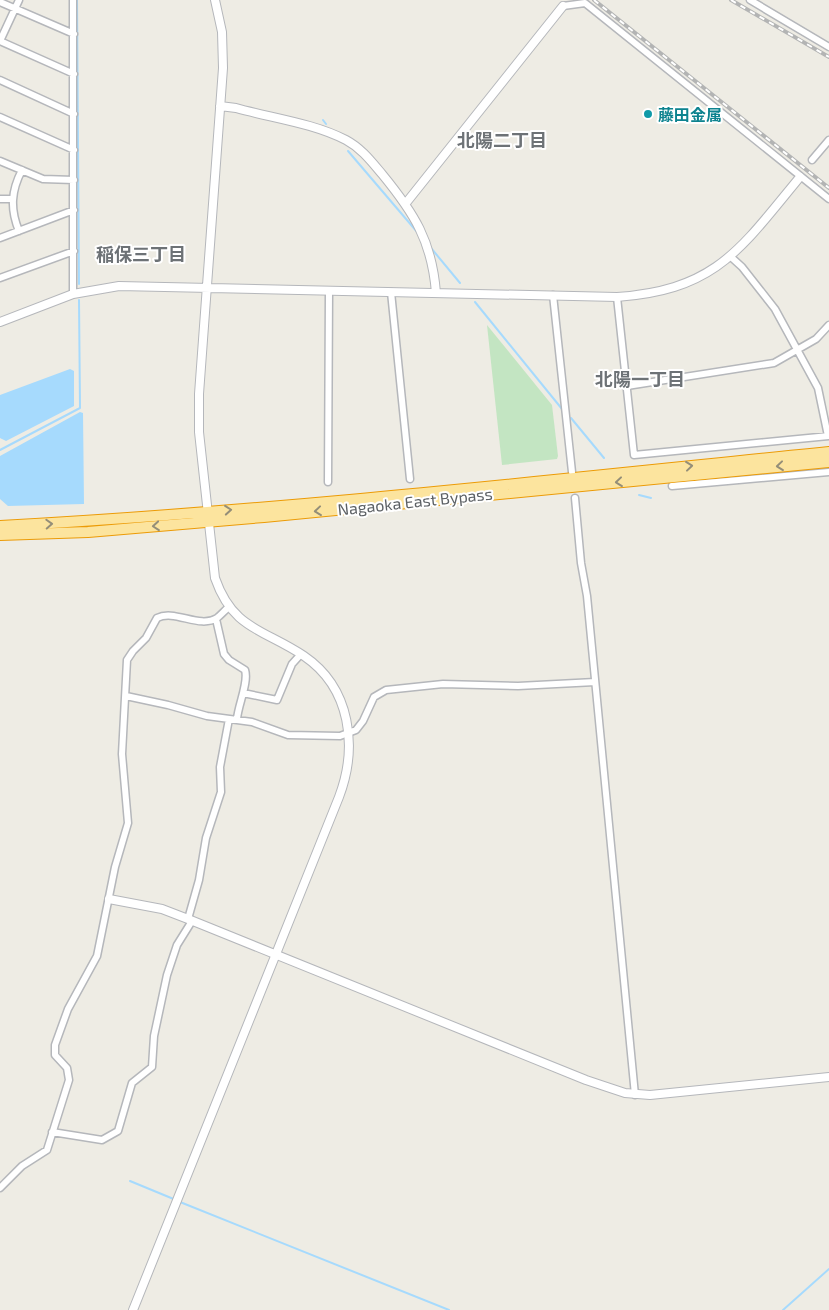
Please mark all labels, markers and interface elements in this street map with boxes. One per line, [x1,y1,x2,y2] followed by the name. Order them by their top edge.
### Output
[658,105,722,124] place label: 藤田金属
[642,108,654,120] marker: 藤田金属
[457,129,547,151] district label: 北陽二丁目
[96,243,186,265] district label: 稲保三丁目
[595,368,685,390] district label: 北陽一丁目
[685,461,693,472] one-way arrow
[776,461,784,472] one-way arrow
[614,476,622,487] one-way arrow
[337,483,493,519] street label: Nagaoka East Bypass
[224,505,232,516] one-way arrow
[313,505,321,516] one-way arrow
[45,518,53,529] one-way arrow
[152,520,160,531] one-way arrow

